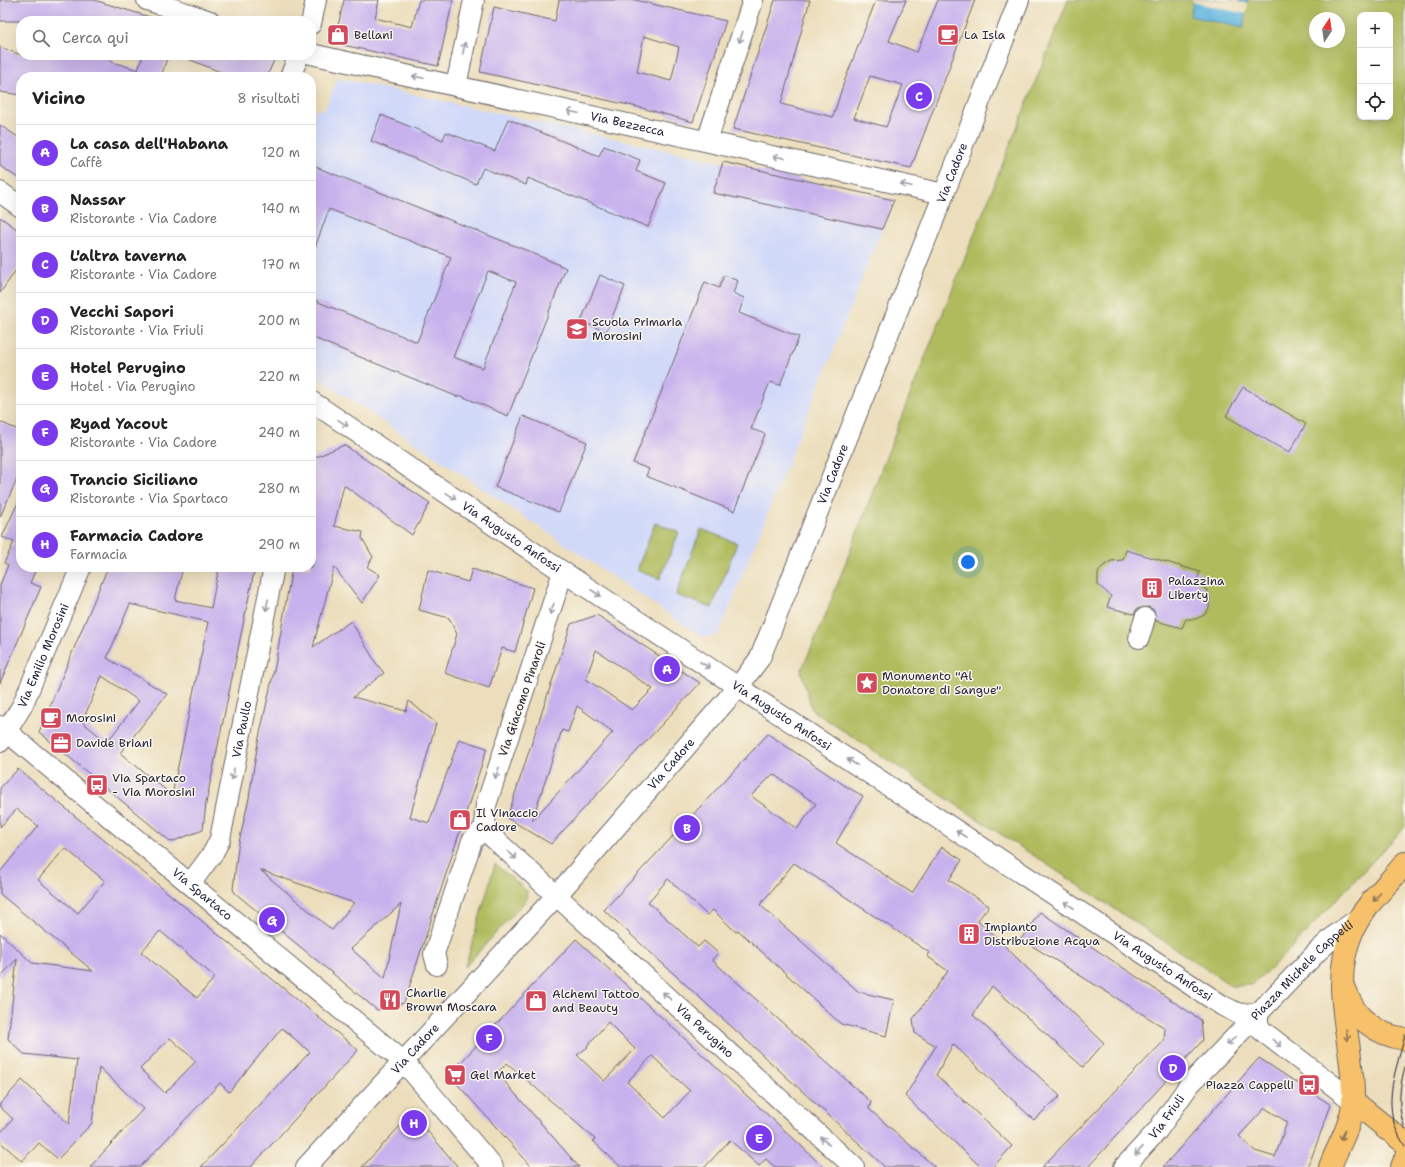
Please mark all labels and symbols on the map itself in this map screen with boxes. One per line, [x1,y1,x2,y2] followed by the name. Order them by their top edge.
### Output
[1309,12,1345,48] north arrow
[325,22,351,48] shop icon: Bellani
[935,22,961,48] cafe icon: La Isla
[354,27,393,43] place label: Bellani
[964,27,1006,43] place label: La Isla
[736,31,744,43] one-way arrow
[460,41,468,54] one-way arrow
[411,73,424,81] one-way arrow
[906,81,932,111] pin: C
[567,107,580,115] one-way arrow
[589,108,667,140] street label: Via Bezzecca
[933,140,971,206] street label: Via Cadore
[773,153,786,161] one-way arrow
[900,181,913,189] one-way arrow
[592,314,683,344] place label: Scuola Primaria Morosini
[564,316,590,342] school or university icon: Scuola Primaria Morosini
[337,419,348,427] one-way arrow
[814,441,852,507] street label: Via Cadore
[445,492,456,500] one-way arrow
[459,498,564,576] street label: Via Augusto Anfossi
[958,552,978,572] your location
[1168,573,1225,603] place label: Palazzina Liberty
[1139,575,1165,601] building icon: Palazzina Liberty
[590,590,602,598] one-way arrow
[262,598,270,611] one-way arrow
[14,601,73,710] street label: Via Emilio Morosini
[548,603,555,616] one-way arrow
[495,639,549,759] street label: Via Giacomo Pinaroli
[654,654,680,684] pin: A
[699,661,710,669] one-way arrow
[882,668,1001,698] place label: Monumento "Al Donatore di Sangue"
[854,670,880,696] place icon: Monumento "Al Donatore di Sangue"
[729,677,835,754] street label: Via Augusto Anfossi
[228,699,255,759] street label: Via Paullo
[38,705,64,731] cafe icon: Morosini
[66,710,116,726] place label: Morosini
[48,730,74,756] office icon: Davide Briani
[644,734,698,793] street label: Via Cadore
[76,735,152,751] place label: Davide Briani
[847,758,858,766] one-way arrow
[493,766,501,778] one-way arrow
[229,767,237,780] one-way arrow
[112,770,195,800] place label: Via Spartaco - Via Morosini
[84,772,110,798] bus stop icon: Via Spartaco - Via Morosini
[476,805,538,835] place label: Il Vinaccio Cadore
[447,807,473,833] shop icon: Il Vinaccio Cadore
[674,813,700,843] pin: B
[956,830,967,838] one-way arrow
[507,850,517,859] one-way arrow
[169,864,236,924] street label: Via Spartaco
[1372,892,1381,903] one-way arrow
[1064,901,1075,909] one-way arrow
[259,905,285,935] pin: G
[1247,917,1356,1024] street label: Piazza Michele Cappelli
[984,919,1100,949] place label: Impianto Distribuzione Acqua
[956,921,982,947] building icon: Impianto Distribuzione Acqua
[1109,928,1215,1005] street label: Via Augusto Anfossi
[406,985,497,1015] place label: Charlie Brown Moscara
[552,986,639,1016] place label: Alchemi Tattoo and Beauty
[377,987,403,1013] restaurant icon: Charlie Brown Moscara
[523,988,549,1014] shop icon: Alchemi Tattoo and Beauty
[662,991,672,1001] one-way arrow
[672,1000,737,1061] street label: Via Perugino
[388,1020,443,1078] street label: Via Cadore
[476,1023,502,1053] pin: F
[1343,1028,1351,1041] one-way arrow
[1227,1036,1236,1046] one-way arrow
[1272,1039,1283,1047] one-way arrow
[1160,1053,1186,1083] pin: D
[442,1062,468,1088] supermarket icon: Gel Market
[470,1067,536,1083] place label: Gel Market
[1296,1072,1322,1098] bus stop icon: Piazza Cappelli
[1206,1077,1294,1093] place label: Piazza Cappelli
[1145,1091,1188,1143] street label: Via Friuli
[401,1108,427,1138] pin: H
[746,1123,772,1153] pin: E
[1339,1128,1347,1140] one-way arrow
[820,1136,830,1145] one-way arrow
[1134,1146,1144,1156] one-way arrow

